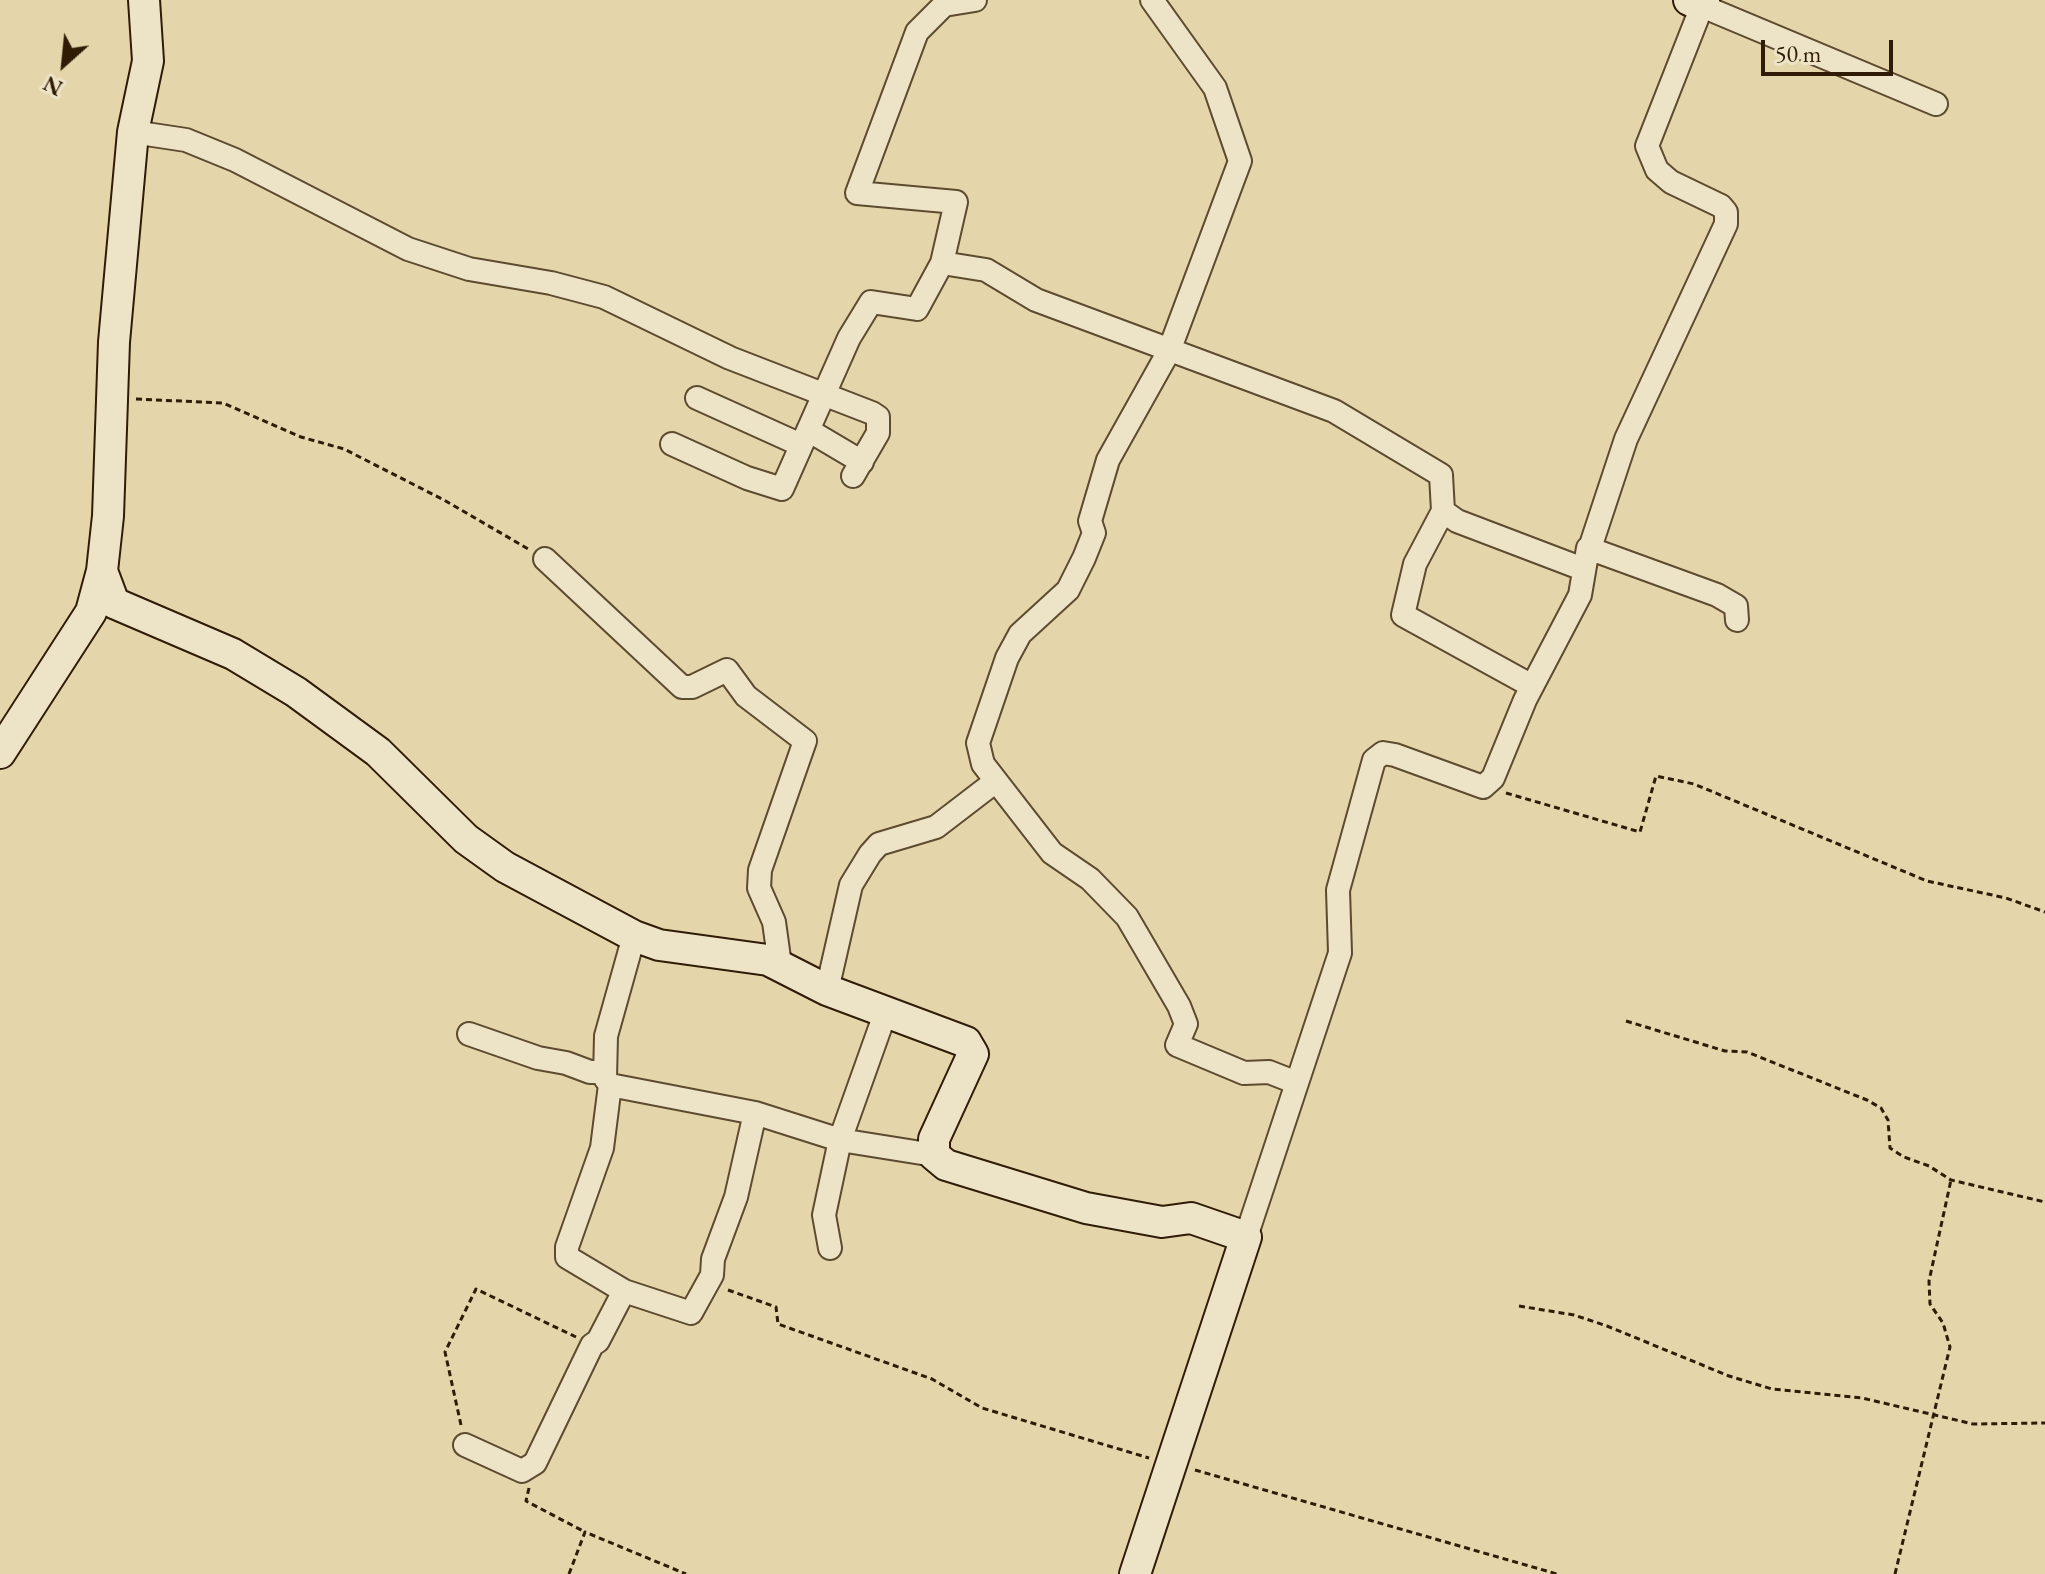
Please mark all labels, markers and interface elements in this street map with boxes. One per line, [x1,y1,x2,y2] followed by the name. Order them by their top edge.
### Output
[24,24,104,104] north arrow
[1765,24,1897,74] scale bar
[1775,38,1822,69] text: 50 m
[38,69,67,103] text: N

